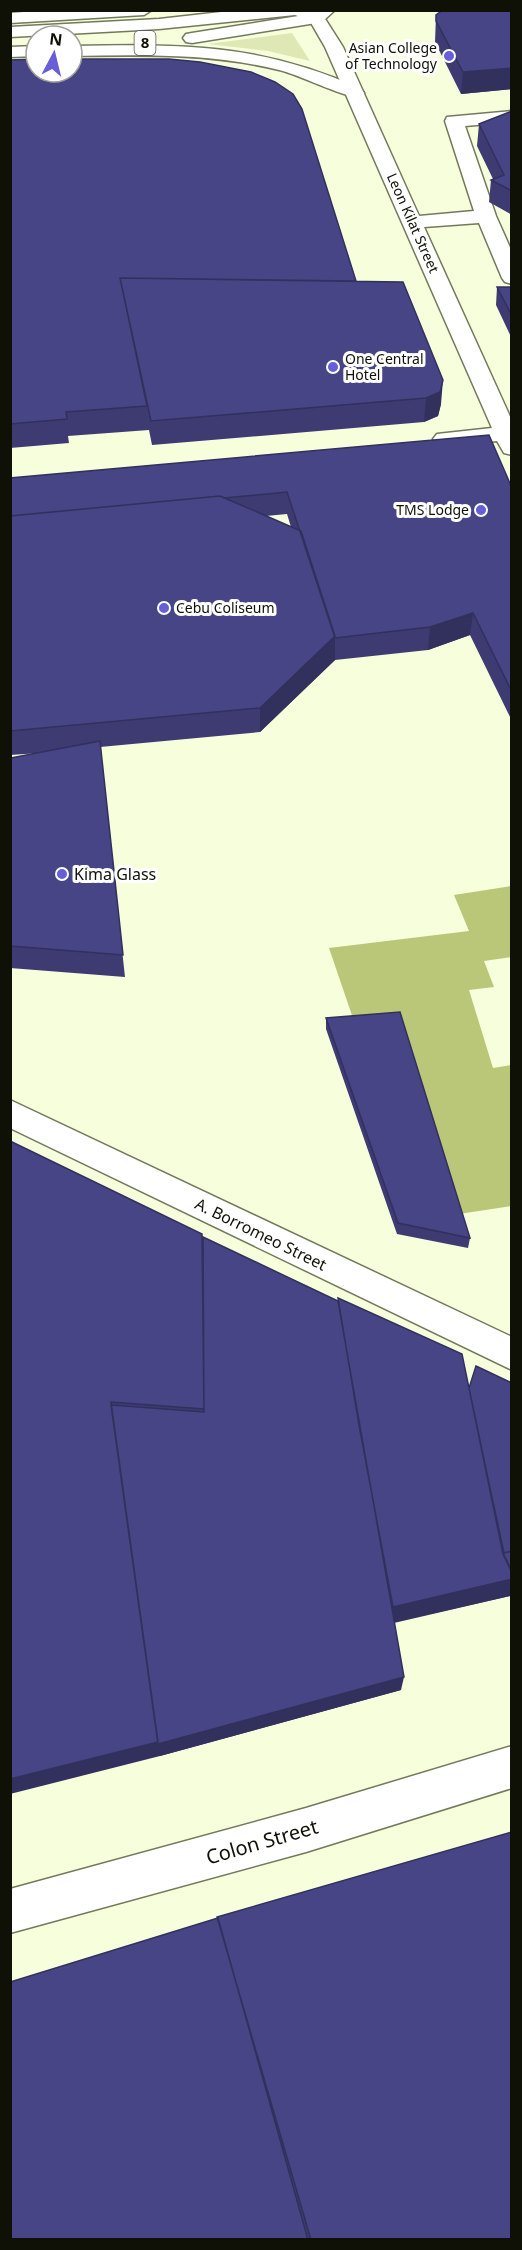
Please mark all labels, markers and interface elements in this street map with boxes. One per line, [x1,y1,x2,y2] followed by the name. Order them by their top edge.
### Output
[24,24,84,84] north arrow
[48,27,64,51] text: N
[134,31,156,55] road number: 8
[345,38,438,73] place label: Asian College of Technology
[442,49,456,63] marker: Asian College of Technology
[383,170,444,276] street label: Leon Kilat Street
[345,349,424,384] place label: One Central Hotel
[326,360,340,374] marker: One Central Hotel
[396,500,469,519] place label: TMS Lodge
[474,503,488,517] marker: TMS Lodge
[176,598,275,617] place label: Cebu Coliseum
[157,601,171,615] marker: Cebu Coliseum
[74,863,156,885] place label: Kima Glass
[55,867,69,881] marker: Kima Glass
[192,1193,331,1276] street label: A. Borromeo Street
[203,1813,321,1870] street label: Colon Street

